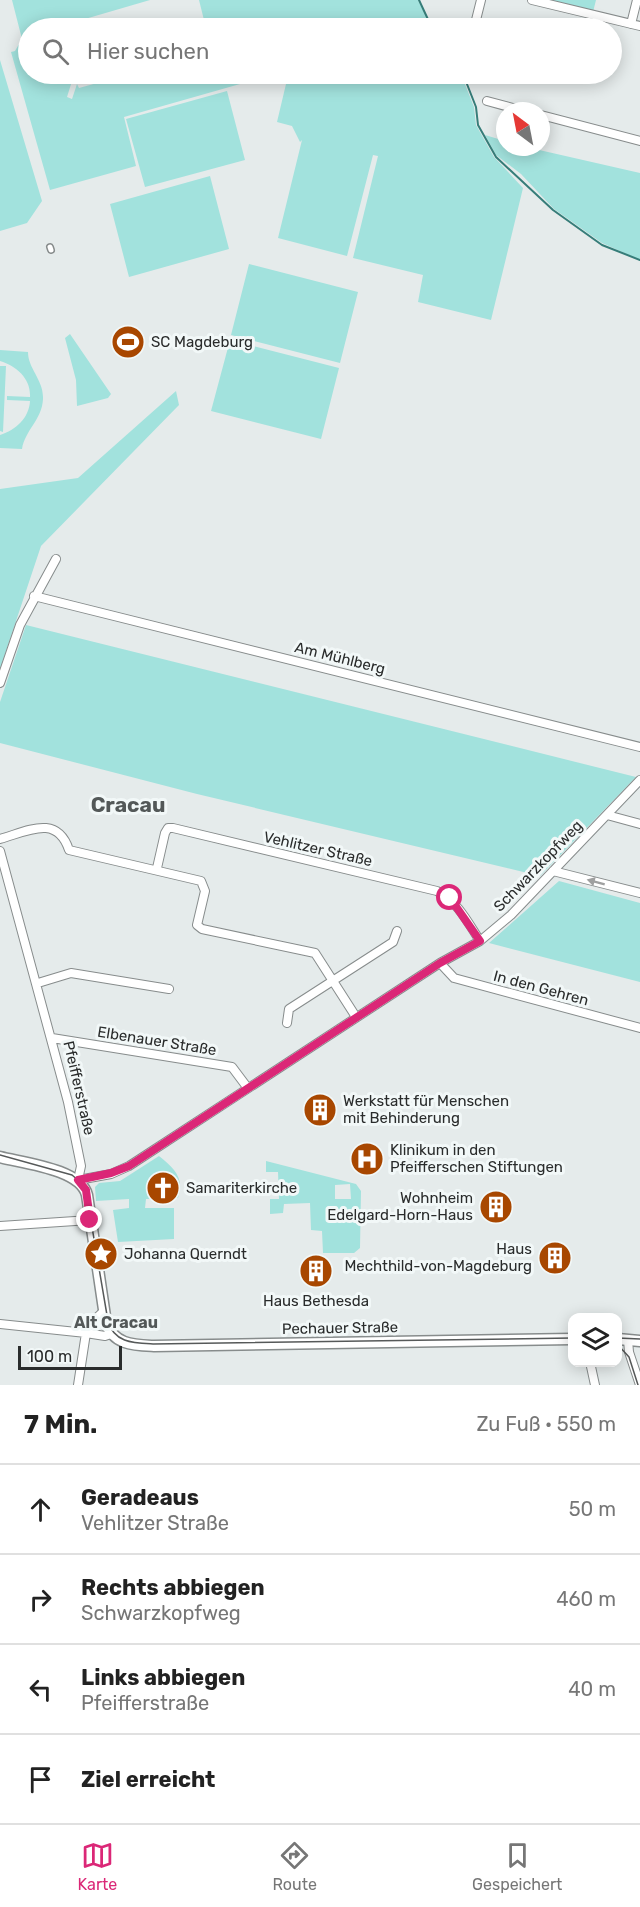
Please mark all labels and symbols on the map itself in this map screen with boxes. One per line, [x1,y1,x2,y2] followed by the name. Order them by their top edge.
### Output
[496,102,550,156] north arrow
[110,324,146,360] sports icon: SC Magdeburg
[151,333,253,351] place label: SC Magdeburg
[293,638,387,678] street label: Am Mühlberg
[91,792,165,817] district label: Cracau
[490,817,586,915] street label: Schwarzkopfweg
[262,828,374,870] street label: Vehlitzer Straße
[587,877,605,886] one-way arrow
[436,884,462,910] route start
[491,967,591,1009] street label: In den Gehren
[96,1023,218,1059] street label: Elbenauer Straße
[59,1039,99,1137] street label: Pfeifferstraße
[302,1092,338,1128] building icon: Werkstatt für Menschen mit Behinderung
[343,1092,509,1127] place label: Werkstatt für Menschen mit Behinderung
[349,1141,385,1177] hospital icon: Klinikum in den Pfeifferschen Stiftungen
[390,1141,563,1176] place label: Klinikum in den Pfeifferschen Stiftungen
[145,1170,181,1206] church icon: Samariterkirche
[186,1179,297,1197] place label: Samariterkirche
[327,1189,473,1224] place label: Wohnheim Edelgard-Horn-Haus
[478,1189,514,1225] building icon: Wohnheim Edelgard-Horn-Haus
[76,1206,102,1232] route end
[83,1236,119,1272] place icon: Johanna Querndt
[344,1240,532,1275] place label: Haus Mechthild-von-Magdeburg
[537,1240,573,1276] building icon: Haus Mechthild-von-Magdeburg
[124,1245,247,1263] place label: Johanna Querndt
[298,1253,334,1289] building icon: Haus Bethesda
[263,1292,369,1310] place label: Haus Bethesda
[74,1313,158,1332] district label: Alt Cracau
[282,1318,398,1338] street label: Pechauer Straße
[18,1343,122,1370] scale bar

